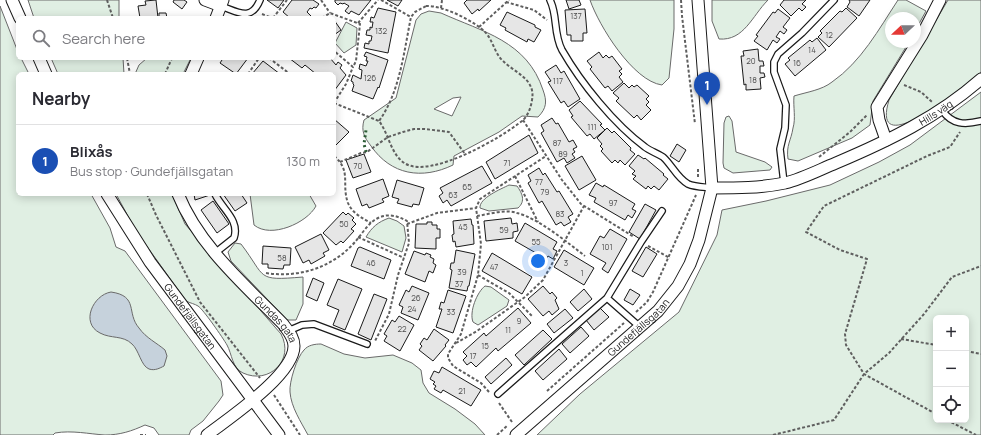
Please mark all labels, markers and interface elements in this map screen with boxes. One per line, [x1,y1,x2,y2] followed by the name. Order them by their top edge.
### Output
[570,10,582,21] house number: 137
[885,12,921,48] north arrow
[16,16,336,60] search box
[375,25,387,36] house number: 132
[30,27,52,49] icon: search
[62,28,145,49] text: Search here
[825,29,833,40] house number: 12
[808,44,816,55] house number: 14
[746,55,756,66] house number: 20
[793,57,801,68] house number: 16
[364,72,376,83] house number: 126
[694,72,720,105] pin: 1
[749,74,757,85] house number: 18
[553,75,563,86] house number: 117
[32,87,90,110] text: Nearby
[916,97,955,129] street label: Hills väg
[587,121,597,132] house number: 111
[553,137,561,148] house number: 87
[70,141,113,162] text: Blixås
[558,148,568,159] house number: 89
[42,152,48,170] text: 1
[286,152,320,170] text: 130 m
[503,157,511,168] house number: 71
[354,160,363,171] house number: 70
[70,162,233,180] text: Bus stop · Gundefjällsgatan
[535,176,543,187] house number: 77
[462,181,472,192] house number: 65
[541,186,550,197] house number: 79
[448,189,458,200] house number: 63
[609,197,617,208] house number: 97
[555,208,565,219] house number: 83
[339,218,349,229] house number: 50
[458,221,468,232] house number: 45
[499,224,509,235] house number: 59
[531,236,541,247] house number: 55
[601,241,613,252] house number: 101
[528,251,548,271] your location
[277,252,287,263] house number: 58
[366,257,376,268] house number: 46
[564,257,568,268] house number: 3
[490,261,498,272] house number: 47
[457,266,467,277] house number: 39
[580,267,584,278] house number: 1
[455,278,463,289] house number: 37
[161,280,220,352] street label: Gundefjällsgatan
[251,292,300,344] street label: Gundas gata
[411,292,421,303] house number: 26
[604,296,672,359] street label: Gundefjällsgatan
[407,303,417,314] house number: 24
[447,306,455,317] house number: 33
[517,315,522,326] house number: 9
[933,315,969,423] map controls
[933,315,969,351] button: +
[397,323,407,334] house number: 22
[505,324,511,335] house number: 11
[481,340,489,351] house number: 15
[469,350,477,361] house number: 17
[933,351,969,387] button: −
[458,385,466,396] house number: 21
[933,387,969,423] button: locate

